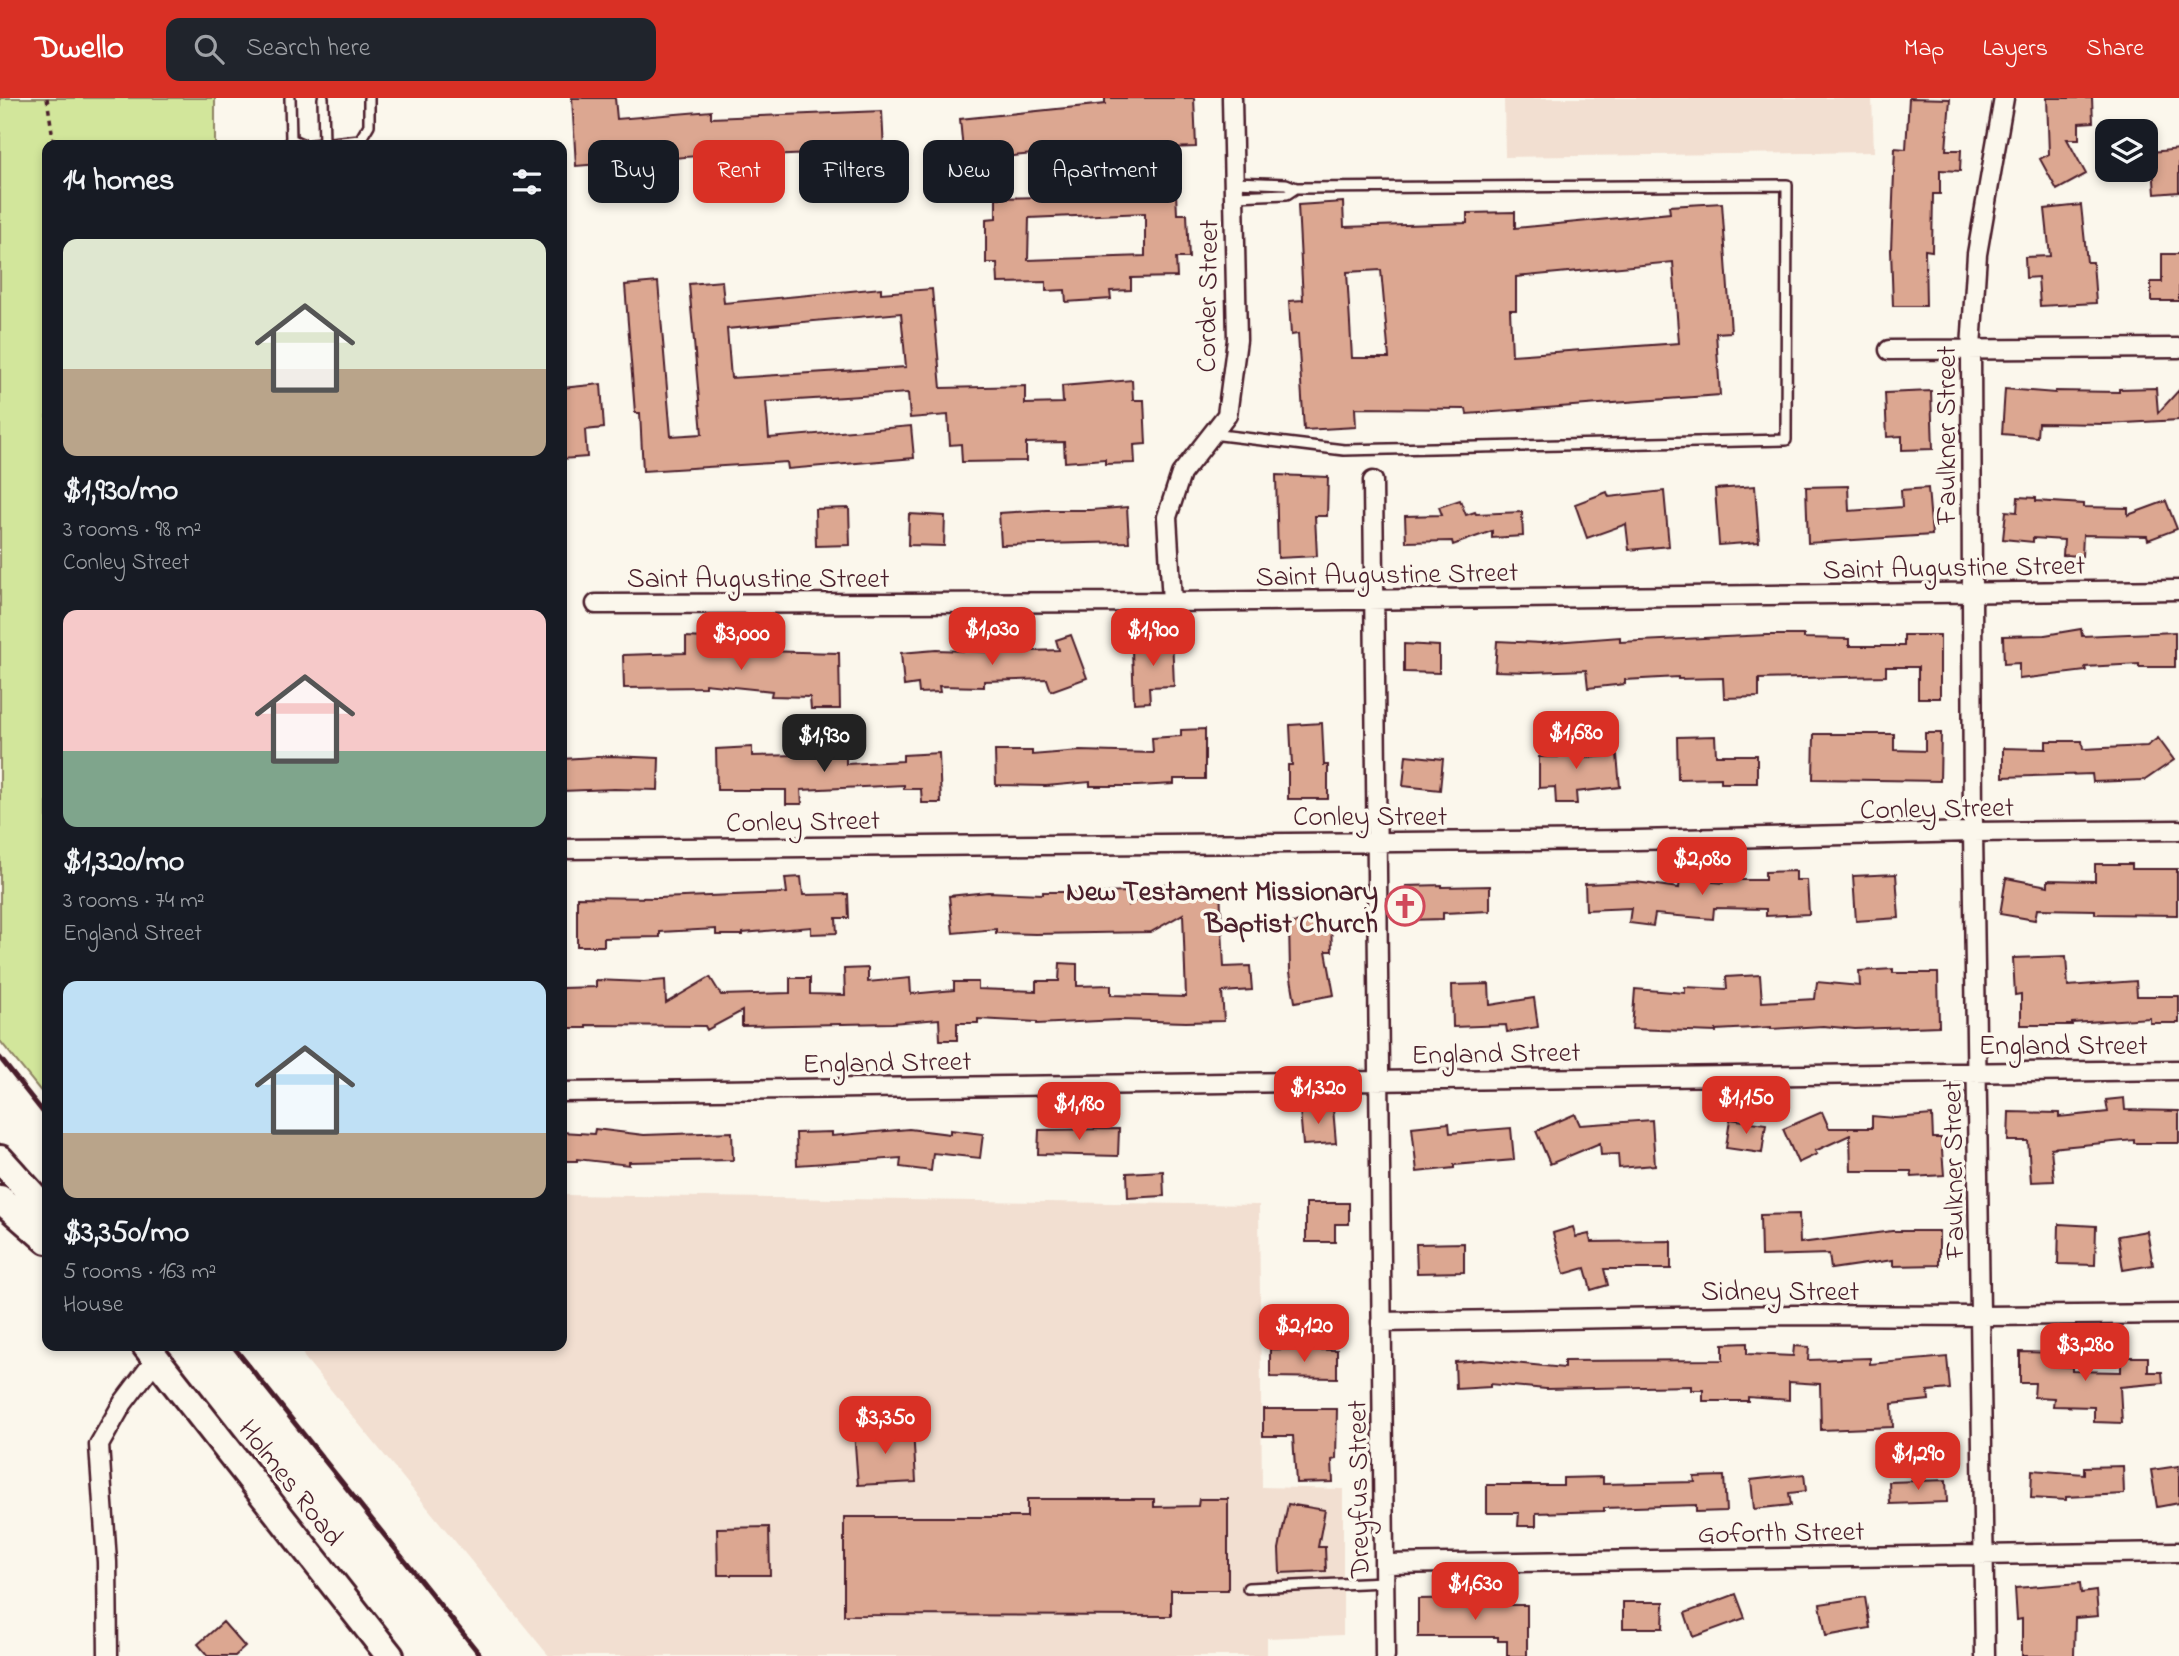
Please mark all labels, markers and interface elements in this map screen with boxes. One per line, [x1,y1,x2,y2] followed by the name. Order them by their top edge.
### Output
[166,18,656,81] search box
[35,25,124,73] text: Dwello
[190,30,228,68] icon: search
[246,30,370,68] text: Search here
[1904,32,1944,67] text: Map
[1982,32,2048,67] text: Layers
[2086,32,2144,67] text: Share
[2095,119,2158,182] map controls
[2095,119,2158,182] button: layers
[588,140,679,203] chip: Buy
[693,140,785,203] chip: Rent
[799,140,909,203] chip: Filters
[923,140,1014,203] chip: New
[1028,140,1182,203] chip: Apartment
[63,160,174,204] text: 14 homes
[508,163,546,201] icon: filters
[1188,219,1231,373] street label: Corder Street
[242,285,368,411] icon: home
[1928,346,1969,525] street label: Faulkner Street
[63,470,178,514] text: $1,930/mo
[63,514,201,547] text: 3 rooms · 98 m²
[63,547,190,580] text: Conley Street
[1822,547,2086,592] street label: Saint Augustine Street
[1255,554,1519,599] street label: Saint Augustine Street
[627,560,889,601] street label: Saint Augustine Street
[935,608,1049,667] pin: $1,030
[1096,608,1210,668] pin: $1,900
[684,612,798,672] pin: $3,000
[965,613,1019,646] text: $1,030
[1127,614,1179,647] text: $1,900
[712,618,770,651] text: $3,000
[242,656,368,782] icon: home
[1519,712,1633,771] pin: $1,680
[767,714,881,774] pin: $1,930
[1549,717,1603,750] text: $1,680
[798,720,850,753] text: $1,930
[1860,789,2014,832] street label: Conley Street
[1293,798,1447,839] street label: Conley Street
[726,802,880,845] street label: Conley Street
[1645,838,1759,897] pin: $2,080
[63,841,184,885] text: $1,320/mo
[1673,843,1731,876] text: $2,080
[1066,873,1378,946] place label: New Testament Missionary Baptist Church
[63,885,205,918] text: 3 rooms · 74 m²
[1384,885,1426,927] church icon: New Testament Missionary Baptist Church
[63,918,202,951] text: England Street
[242,1027,368,1153] icon: home
[1978,1027,2148,1068] street label: England Street
[1411,1034,1581,1077] street label: England Street
[802,1043,972,1086] street label: England Street
[1261,1066,1375,1126] pin: $1,320
[1290,1072,1346,1105] text: $1,320
[1689,1076,1803,1136] pin: $1,150
[1933,1080,1978,1261] street label: Faulkner Street
[1022,1082,1136,1142] pin: $1,180
[1718,1082,1774,1115] text: $1,150
[1053,1088,1105,1121] text: $1,180
[63,1212,189,1256] text: $3,350/mo
[63,1256,216,1289] text: 5 rooms · 163 m²
[1701,1273,1859,1314] street label: Sidney Street
[63,1289,123,1322] text: House
[1247,1304,1361,1364] pin: $2,120
[1275,1310,1333,1343] text: $2,120
[2028,1324,2142,1383] pin: $3,280
[2056,1329,2114,1362] text: $3,280
[828,1396,942,1456] pin: $3,350
[1338,1400,1383,1579] street label: Dreyfus Street
[855,1402,915,1435] text: $3,350
[227,1412,352,1557] street label: Holmes Road
[1861,1432,1975,1492] pin: $1,290
[1891,1438,1945,1471] text: $1,290
[1697,1513,1865,1556] street label: Goforth Street
[1418,1562,1532,1622] pin: $1,630
[1448,1568,1502,1601] text: $1,630

